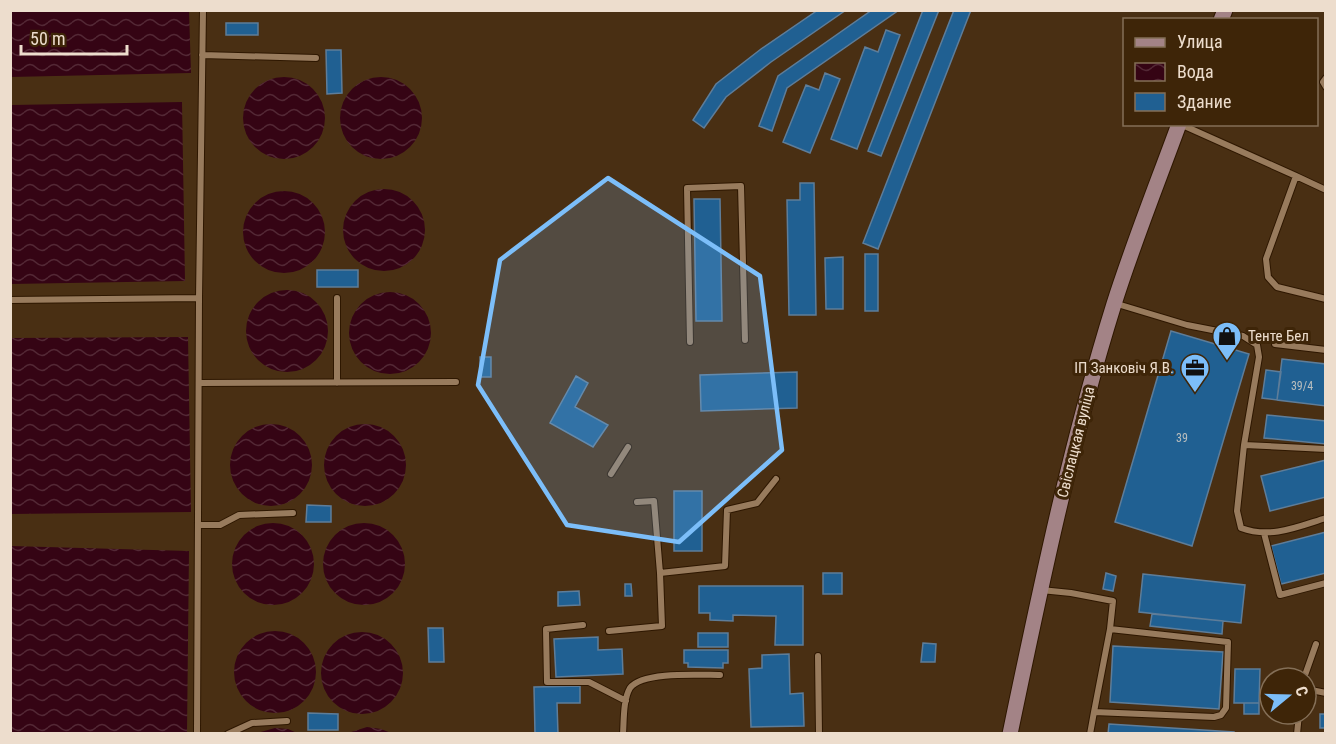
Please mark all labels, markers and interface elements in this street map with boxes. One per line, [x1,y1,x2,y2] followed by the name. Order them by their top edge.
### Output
[21,18,128,56] scale bar
[1123,18,1318,126] legend
[30,28,65,49] text: 50 m
[1177,31,1223,52] text: Улица
[1177,61,1214,82] text: Вода
[1177,91,1231,112] text: Здание
[1211,320,1243,362] shop icon: Тенте Бел
[1248,327,1309,345] place label: Тенте Бел
[1179,352,1211,394] office icon: ІП Занковіч Я.В.
[1074,359,1174,377] place label: ІП Занковіч Я.В.
[1291,379,1313,393] house number: 39/4
[1054,385,1098,499] street label: Свіслацкая вуліца
[1176,431,1188,445] house number: 39
[1258,666,1318,726] north arrow
[1291,684,1312,699] text: С

